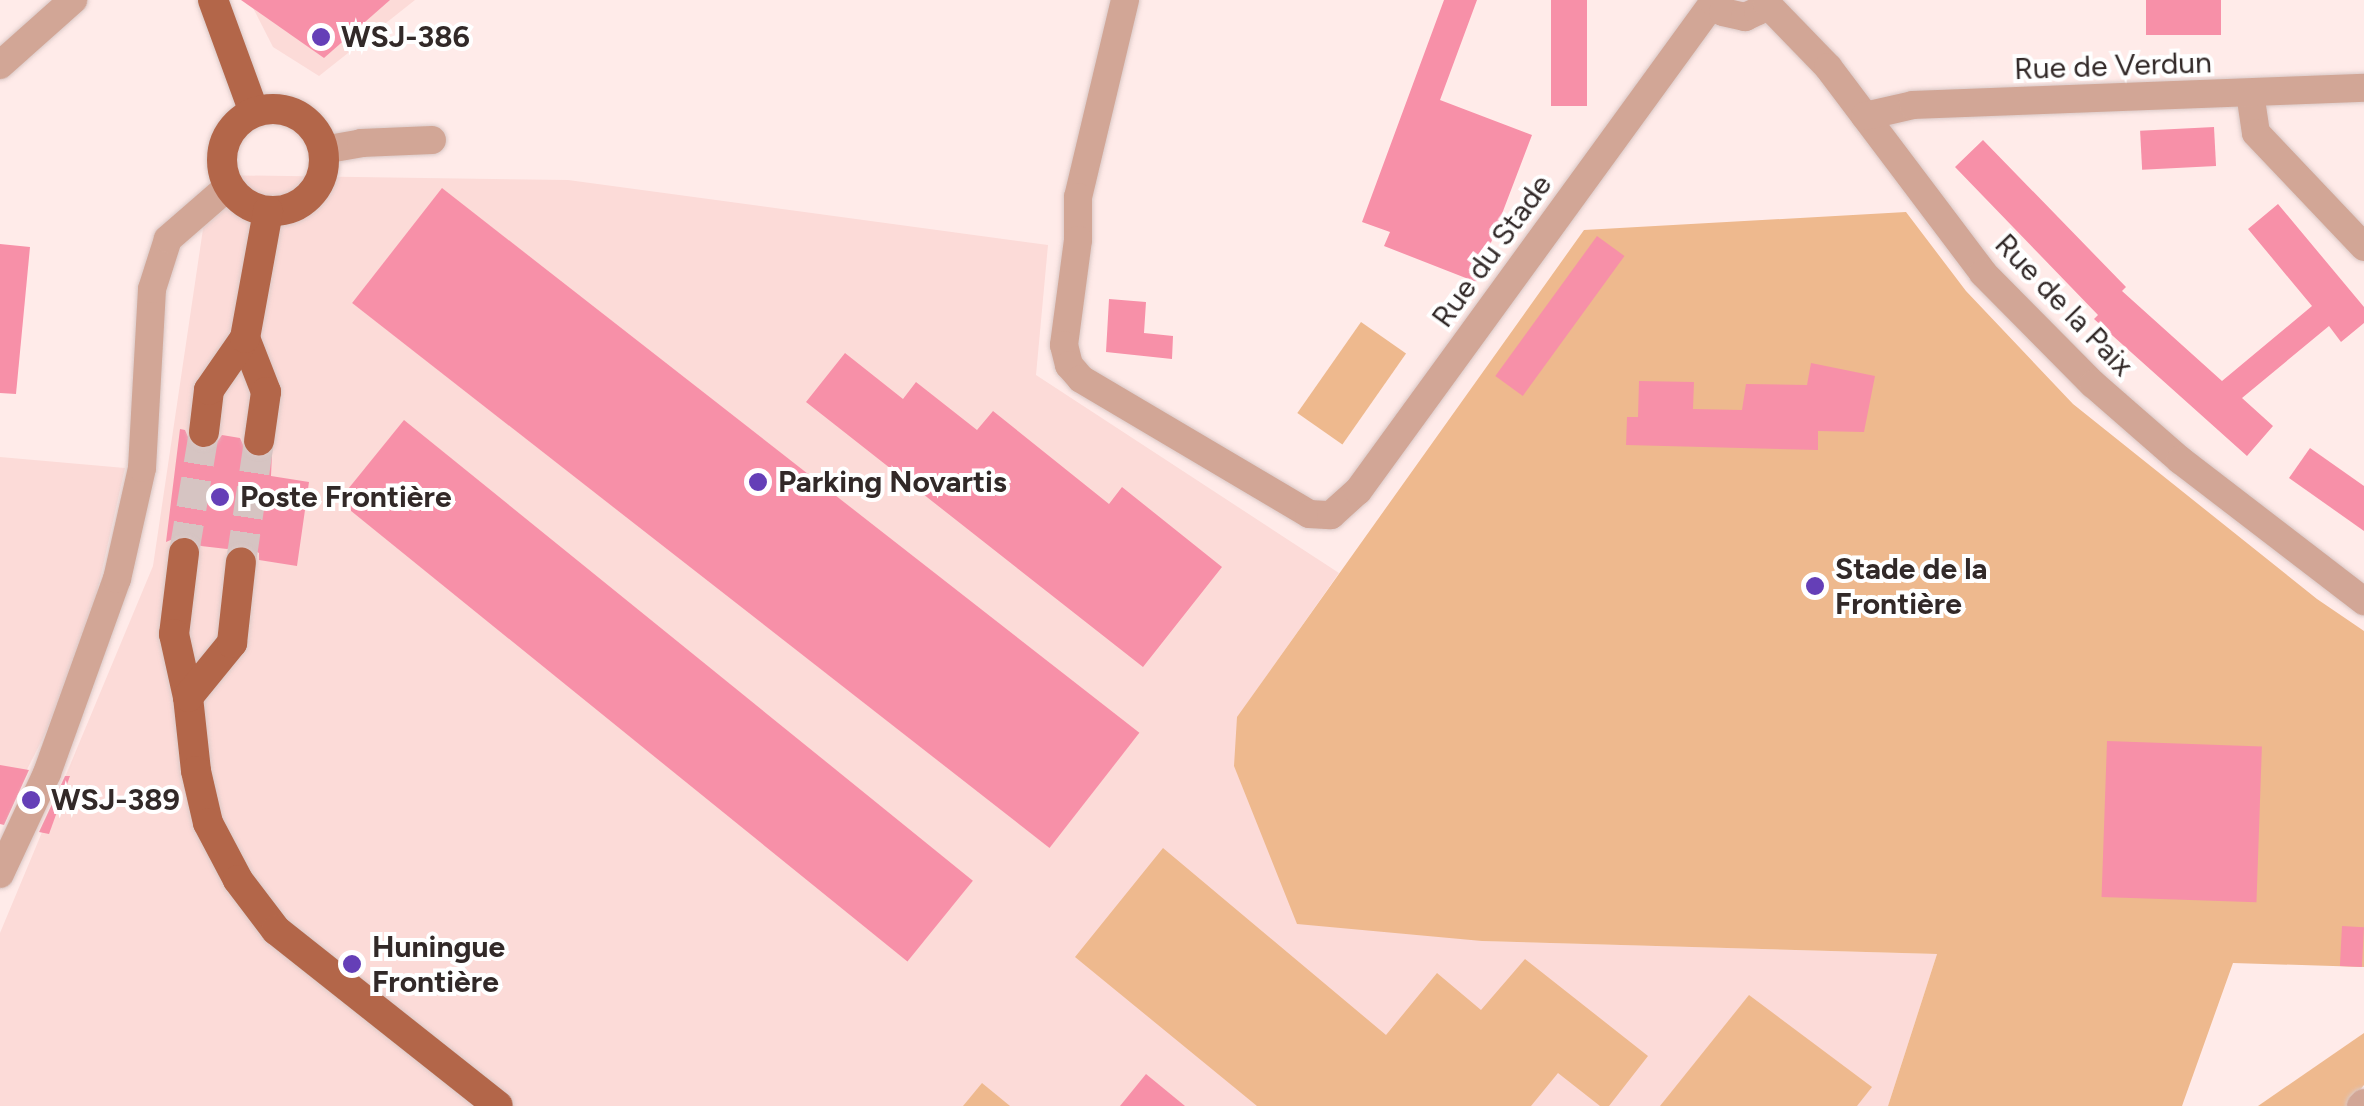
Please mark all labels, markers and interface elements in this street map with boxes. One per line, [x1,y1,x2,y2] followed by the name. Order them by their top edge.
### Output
[341,19,470,55] place label: WSJ-386
[310,26,332,48] marker: WSJ-386
[2014,45,2212,87] street label: Rue de Verdun
[1425,168,1559,334] street label: Rue du Stade
[1987,226,2141,384] street label: Rue de la Paix
[778,464,1007,500] place label: Parking Novartis
[747,471,769,493] marker: Parking Novartis
[240,479,452,515] place label: Poste Frontière
[209,486,231,508] marker: Poste Frontière
[1835,551,1988,622] place label: Stade de la Frontière
[1804,575,1826,597] marker: Stade de la Frontière
[51,782,180,818] place label: WSJ-389
[20,789,42,811] marker: WSJ-389
[372,929,505,1000] place label: Huningue Frontière
[341,953,363,975] marker: Huningue Frontière

